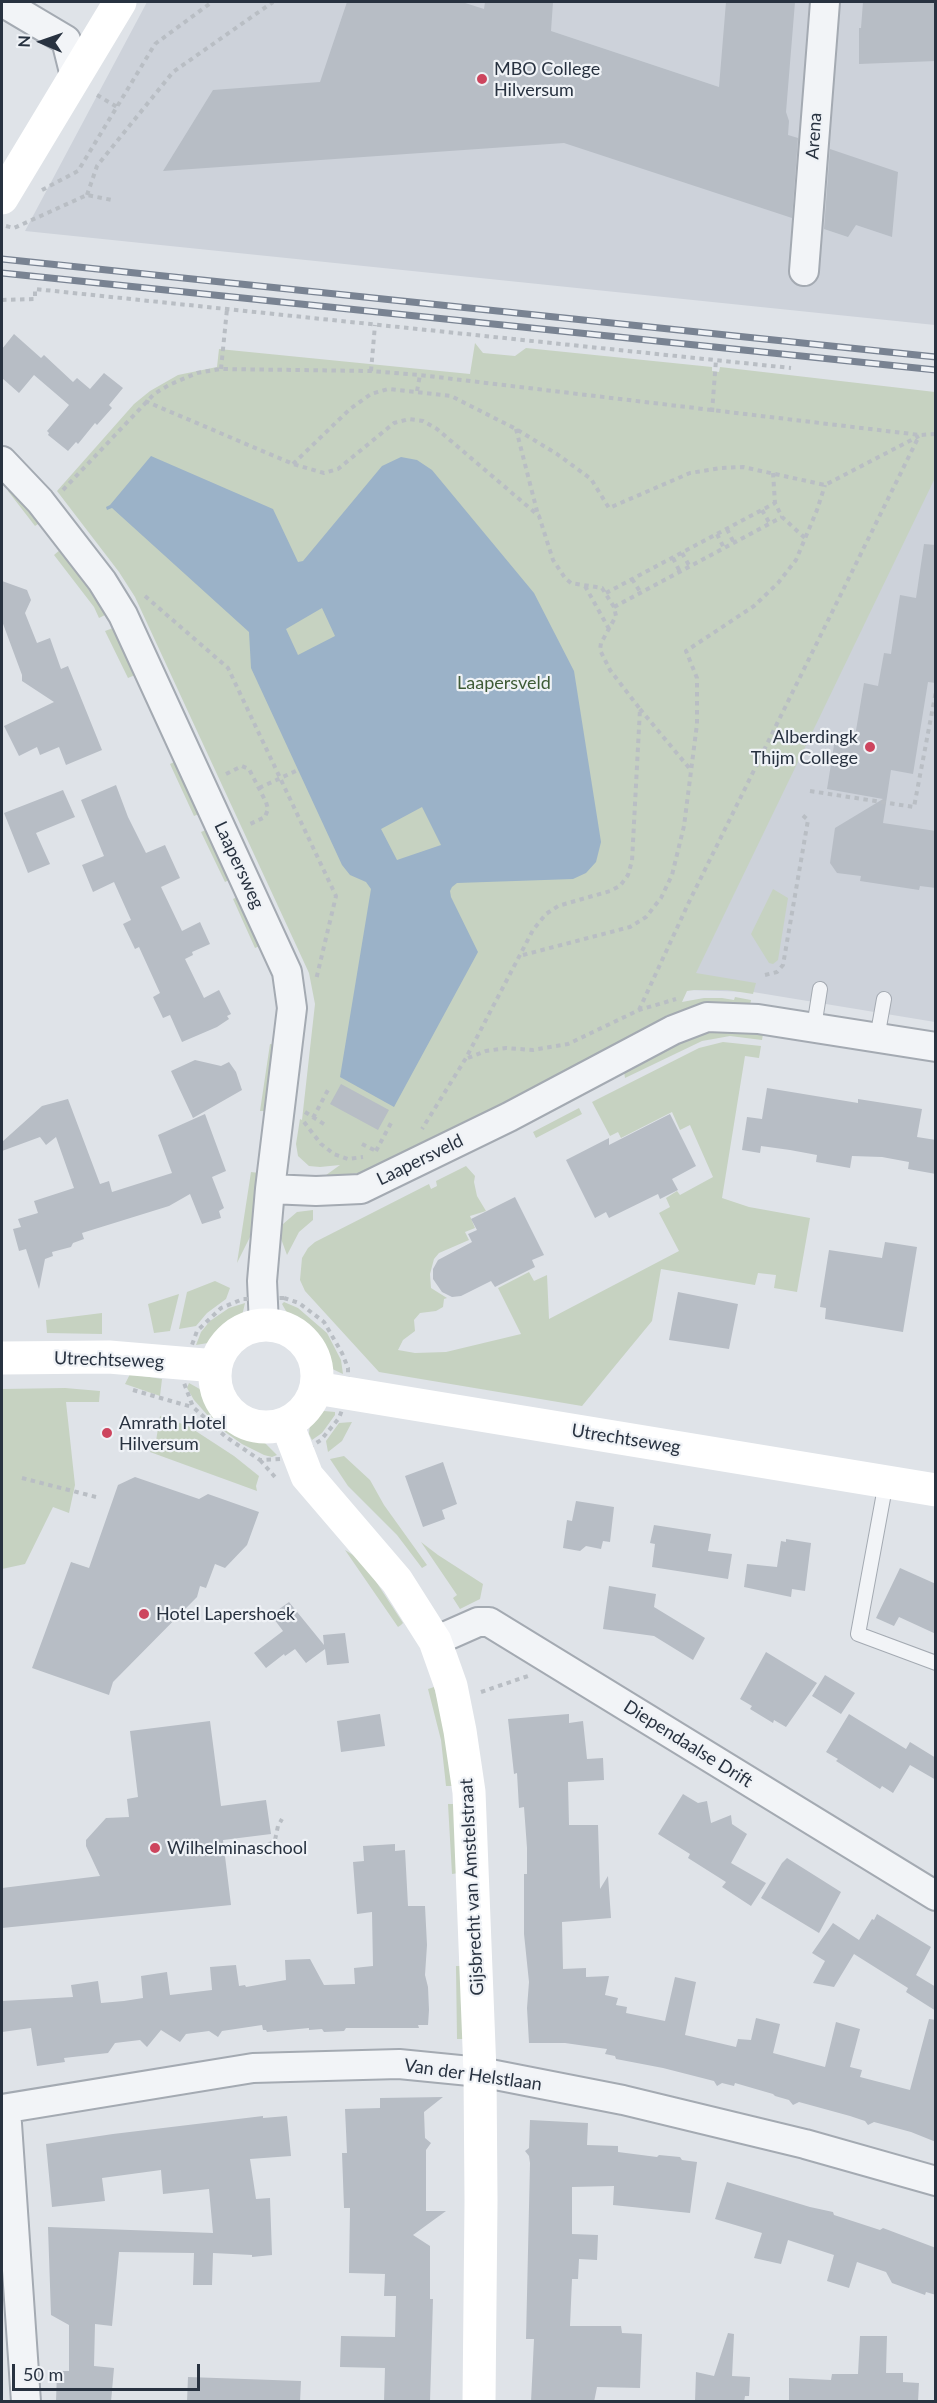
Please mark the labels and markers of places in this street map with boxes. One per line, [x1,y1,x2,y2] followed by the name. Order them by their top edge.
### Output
[494,58,600,100] place label: MBO College Hilversum
[475,72,489,86] marker: MBO College Hilversum
[751,726,858,768] place label: Alberdingk Thijm College
[863,740,877,754] marker: Alberdingk Thijm College
[119,1412,226,1454] place label: Amrath Hotel Hilversum
[100,1426,114,1440] marker: Amrath Hotel Hilversum
[156,1603,295,1625] place label: Hotel Lapershoek
[137,1607,151,1621] marker: Hotel Lapershoek
[167,1837,307,1859] place label: Wilhelminaschool
[148,1841,162,1855] marker: Wilhelminaschool

